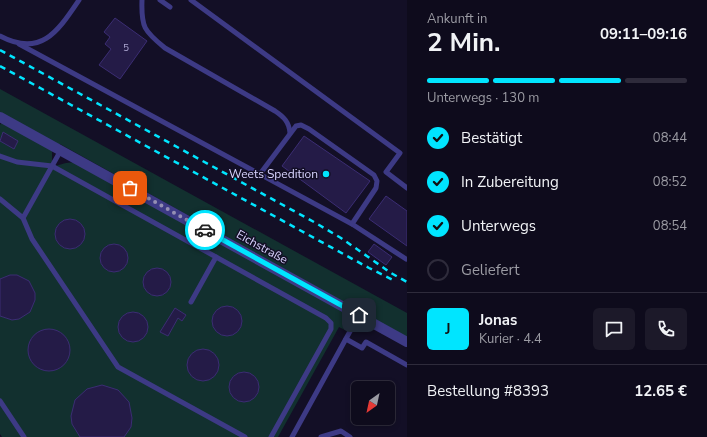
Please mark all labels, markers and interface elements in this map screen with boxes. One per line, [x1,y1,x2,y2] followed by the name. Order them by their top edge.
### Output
[427,10,487,28] text: Ankunft in
[600,24,687,44] text: 09:11–09:16
[427,25,500,60] text: 2 Min.
[123,41,129,55] house number: 5
[427,89,539,107] text: Unterwegs · 130 m
[427,127,449,149] icon: check
[461,128,522,148] text: Bestätigt
[653,129,687,147] text: 08:44
[229,166,318,182] place label: Weets Spedition
[321,169,331,179] marker: Weets Spedition
[113,171,147,205] pin
[427,171,449,193] icon: check
[461,172,559,192] text: In Zubereitung
[653,173,687,191] text: 08:52
[119,177,141,199] icon: bag
[185,210,225,250] courier
[427,215,449,237] icon: check
[461,216,536,236] text: Unterwegs
[653,217,687,235] text: 08:54
[194,219,216,241] icon: car
[233,226,291,268] street label: Eichstraße
[461,260,520,280] text: Geliefert
[342,298,376,332] pin
[348,304,370,326] icon: home
[593,308,635,350] button: chat
[645,308,687,350] button: phone
[479,310,517,330] text: Jonas
[445,319,451,339] text: J
[479,330,542,348] text: Kurier · 4.4
[351,381,395,425] north arrow
[351,381,395,425] map controls
[427,381,549,401] text: Bestellung #8393
[634,381,687,401] text: 12.65 €

